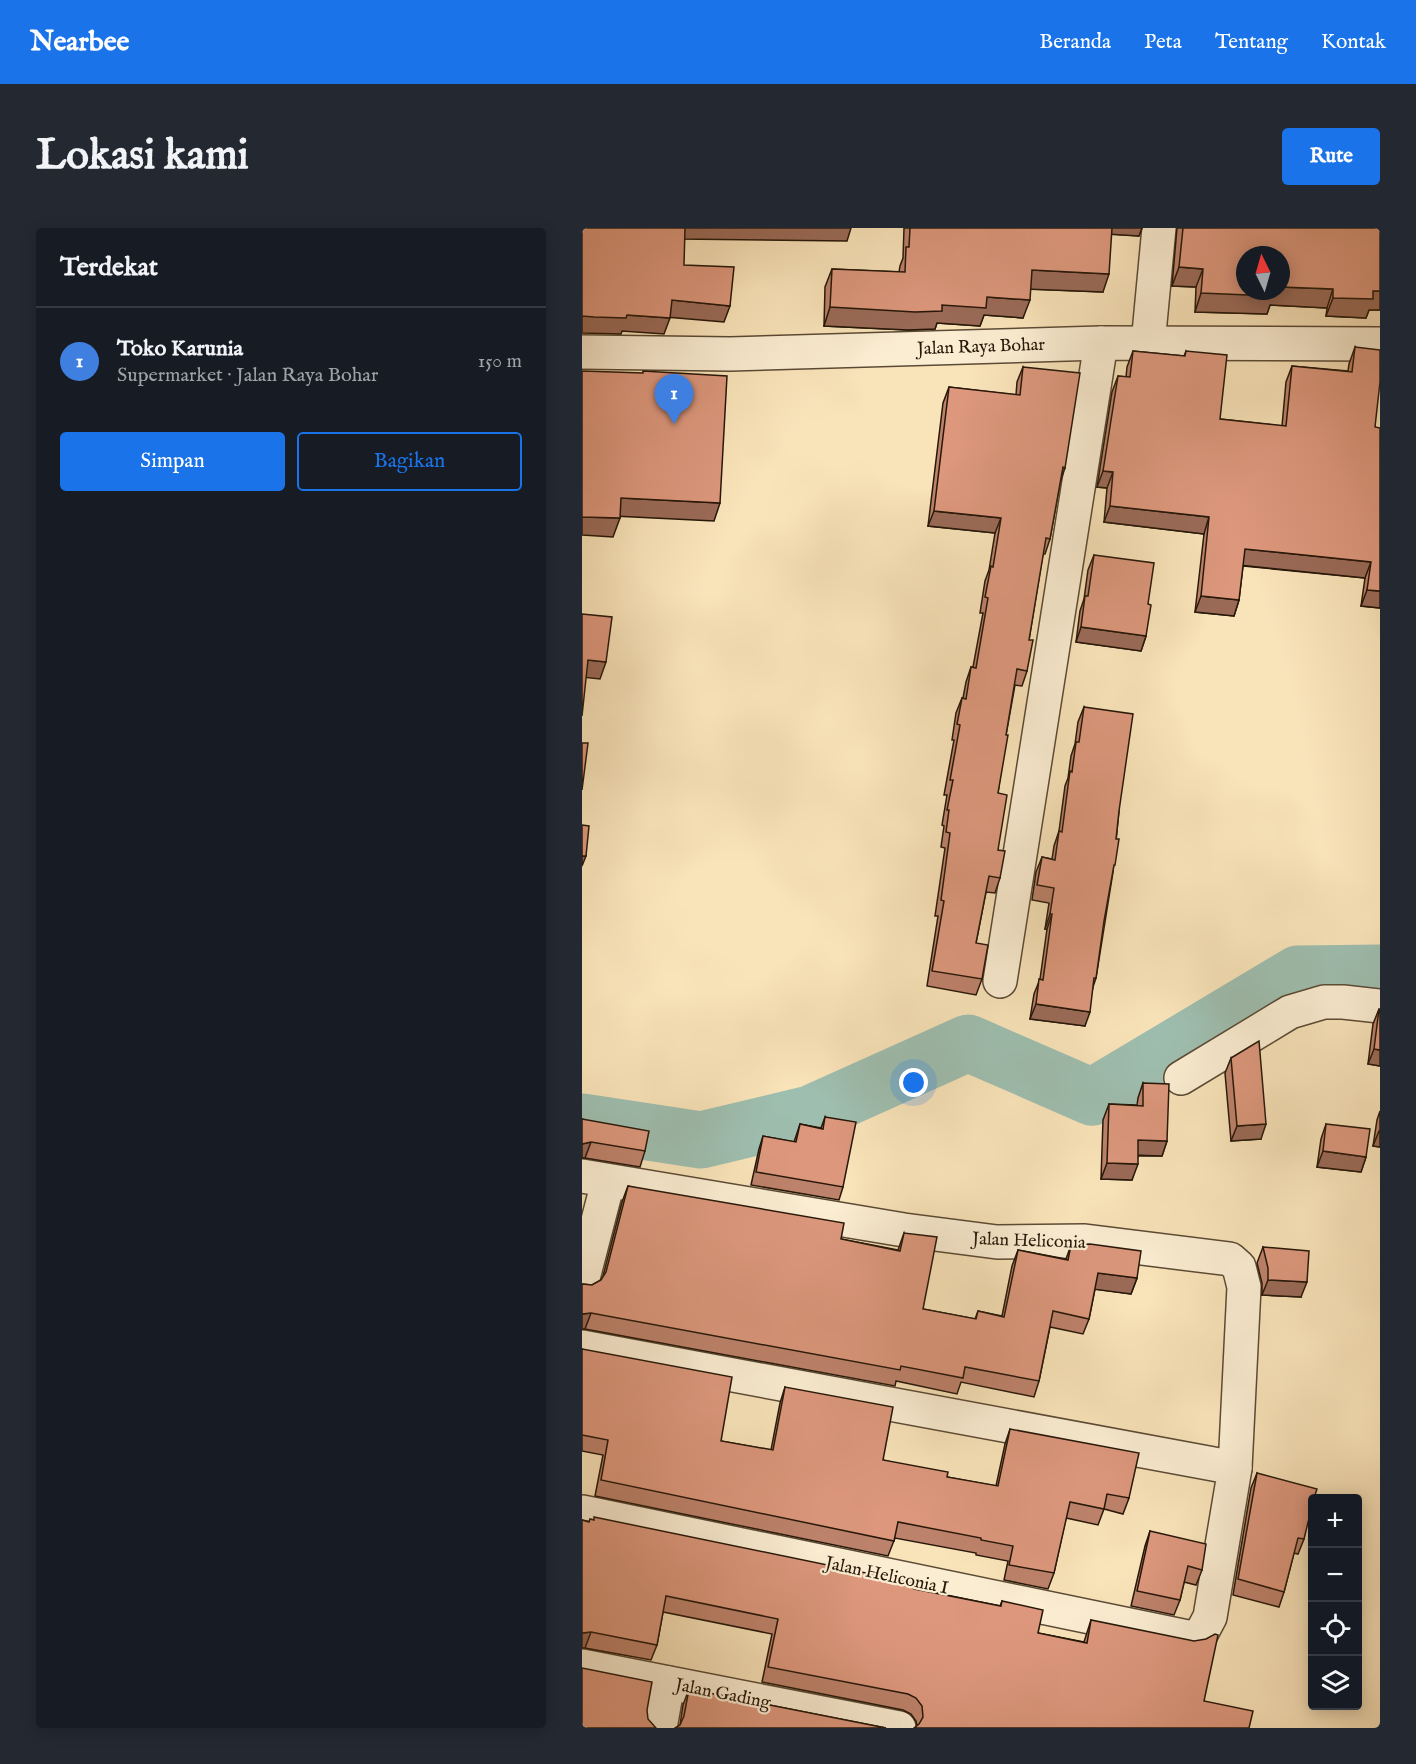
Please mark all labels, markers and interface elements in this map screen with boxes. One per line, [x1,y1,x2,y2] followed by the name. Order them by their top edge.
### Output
[30,25,129,60] text: Nearbee
[1039,29,1111,56] text: Beranda
[1144,29,1182,56] text: Peta
[1215,29,1288,56] text: Tentang
[1321,29,1386,56] text: Kontak
[1282,128,1380,185] button: Rute
[36,130,249,183] text: Lokasi kami
[1236,246,1290,300] north arrow
[60,251,158,284] text: Terdekat
[915,334,1046,361] street label: Jalan Raya Bohar
[117,335,243,363] text: Toko Karunia
[76,349,83,374] text: 1
[478,349,522,374] text: 150 m
[117,363,378,388] text: Supermarket · Jalan Raya Bohar
[654,374,694,424] pin: 1
[60,432,285,491] button: Simpan
[297,432,522,491] button: Bagikan
[899,1068,928,1097] your location
[970,1228,1086,1255] street label: Jalan Heliconia
[1308,1494,1362,1710] map controls
[1308,1494,1362,1548] button: +
[1308,1548,1362,1602] button: −
[821,1552,951,1601] street label: Jalan Heliconia I
[1308,1602,1362,1656] button: locate
[1308,1656,1362,1710] button: layers
[671,1674,773,1715] street label: Jalan Gading

